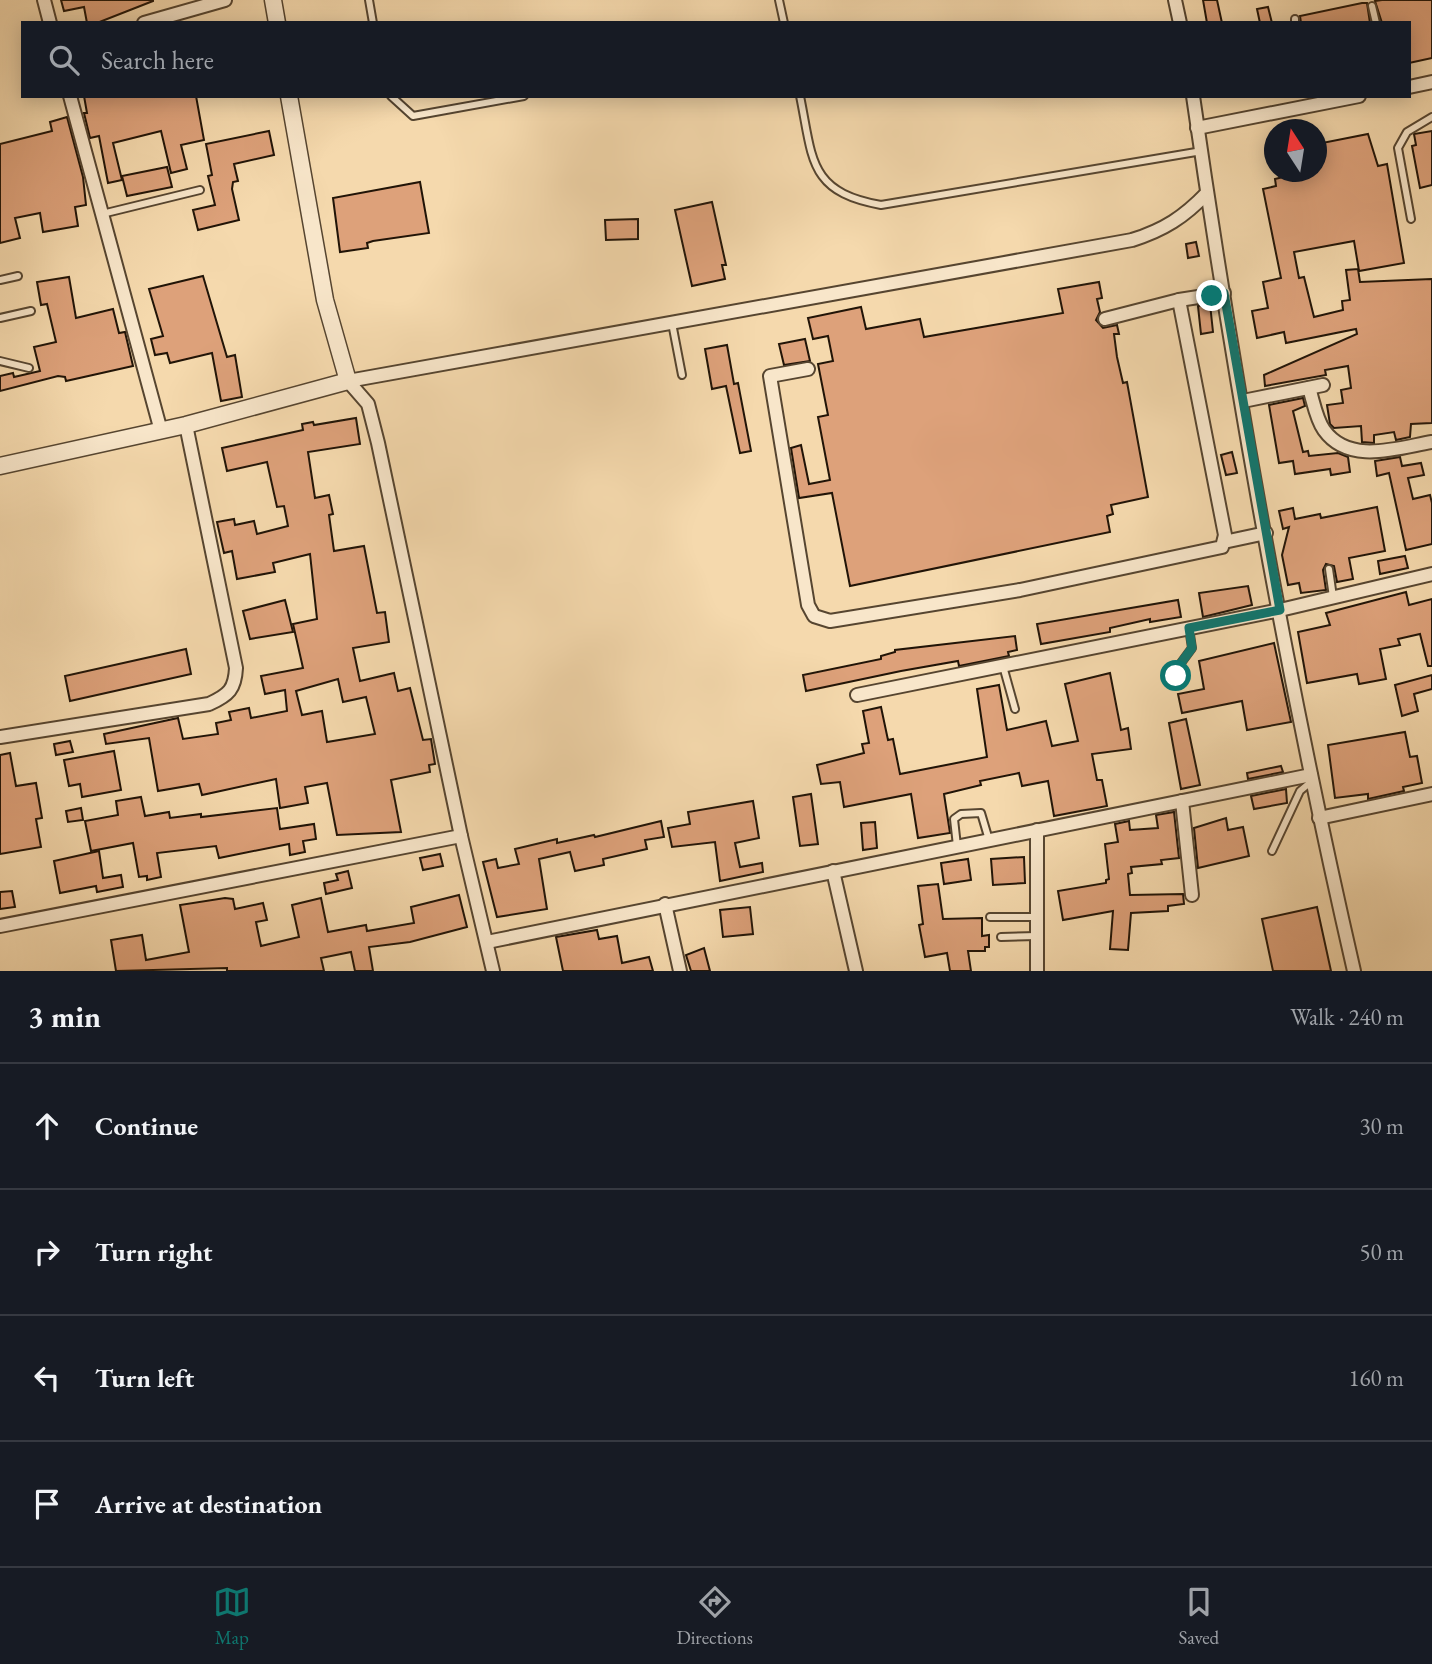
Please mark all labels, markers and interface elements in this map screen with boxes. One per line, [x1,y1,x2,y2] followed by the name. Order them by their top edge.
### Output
[21,21,1411,98] search box
[45,41,83,79] icon: search
[101,43,214,77] text: Search here
[1264,119,1327,182] north arrow
[1196,280,1227,311] route end
[1160,660,1191,691] route start
[28,997,101,1036] text: 3 min
[1290,1002,1404,1032] text: Walk · 240 m
[28,1107,66,1145] icon: ahead
[95,1109,198,1143] text: Continue
[1359,1111,1404,1141] text: 30 m
[28,1233,66,1271] icon: right
[95,1235,213,1269] text: Turn right
[1359,1237,1404,1267] text: 50 m
[28,1359,66,1397] icon: left
[95,1361,194,1395] text: Turn left
[1348,1363,1404,1393] text: 160 m
[28,1485,66,1523] icon: arrive
[95,1487,322,1521] text: Arrive at destination
[213,1583,251,1650] tab: Map
[676,1583,753,1650] tab: Directions
[1178,1583,1219,1650] tab: Saved

